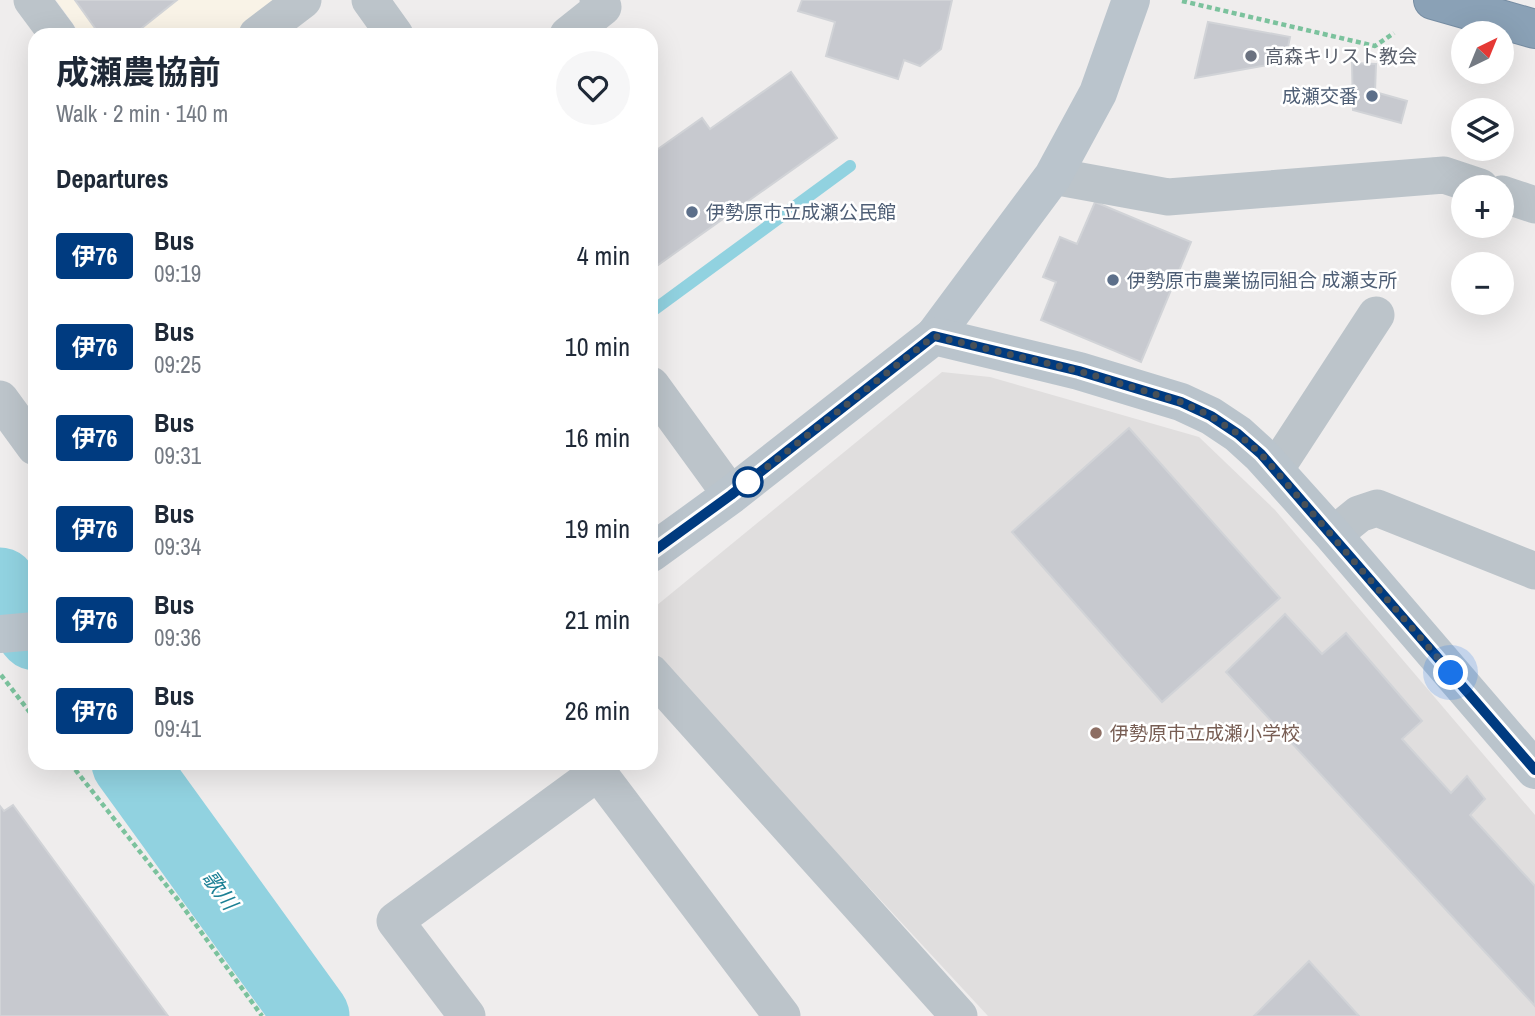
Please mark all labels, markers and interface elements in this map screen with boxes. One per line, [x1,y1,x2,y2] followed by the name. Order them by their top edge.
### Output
[1451,21,1514,84] north arrow
[1451,21,1514,315] map controls
[1265,43,1417,69] place label: 高森キリスト教会
[1243,48,1259,64] marker: 高森キリスト教会
[56,50,221,94] text: 成瀬農協前
[556,51,630,125] button: heart
[1282,83,1358,109] place label: 成瀬交番
[1364,88,1380,104] marker: 成瀬交番
[56,98,228,129] text: Walk · 2 min · 140 m
[1451,98,1514,161] button: layers
[56,161,169,196] text: Departures
[1451,175,1514,238] button: +
[706,199,896,225] place label: 伊勢原市立成瀬公民館
[684,204,700,220] marker: 伊勢原市立成瀬公民館
[154,223,194,258] text: Bus
[577,238,630,273] text: 4 min
[72,240,117,272] text: 伊76
[1451,252,1514,315] button: −
[154,258,201,289] text: 09:19
[1127,267,1397,293] place label: 伊勢原市農業協同組合 成瀬支所
[1105,272,1121,288] marker: 伊勢原市農業協同組合 成瀬支所
[154,314,194,349] text: Bus
[565,329,630,364] text: 10 min
[72,331,117,363] text: 伊76
[154,349,201,380] text: 09:25
[154,405,194,440] text: Bus
[565,420,630,455] text: 16 min
[72,422,117,454] text: 伊76
[154,440,201,471] text: 09:31
[733,467,763,497] unlabelled marker
[154,496,194,531] text: Bus
[565,511,630,546] text: 19 min
[72,513,117,545] text: 伊76
[154,531,201,562] text: 09:34
[154,587,194,622] text: Bus
[565,602,630,637] text: 21 min
[72,604,117,636] text: 伊76
[154,622,201,653] text: 09:36
[1433,655,1468,690] your location
[154,678,194,713] text: Bus
[565,693,630,728] text: 26 min
[72,695,117,727] text: 伊76
[154,713,201,744] text: 09:41
[1110,720,1300,746] place label: 伊勢原市立成瀬小学校
[1088,725,1104,741] marker: 伊勢原市立成瀬小学校
[196,864,245,917] water label: 歌川

